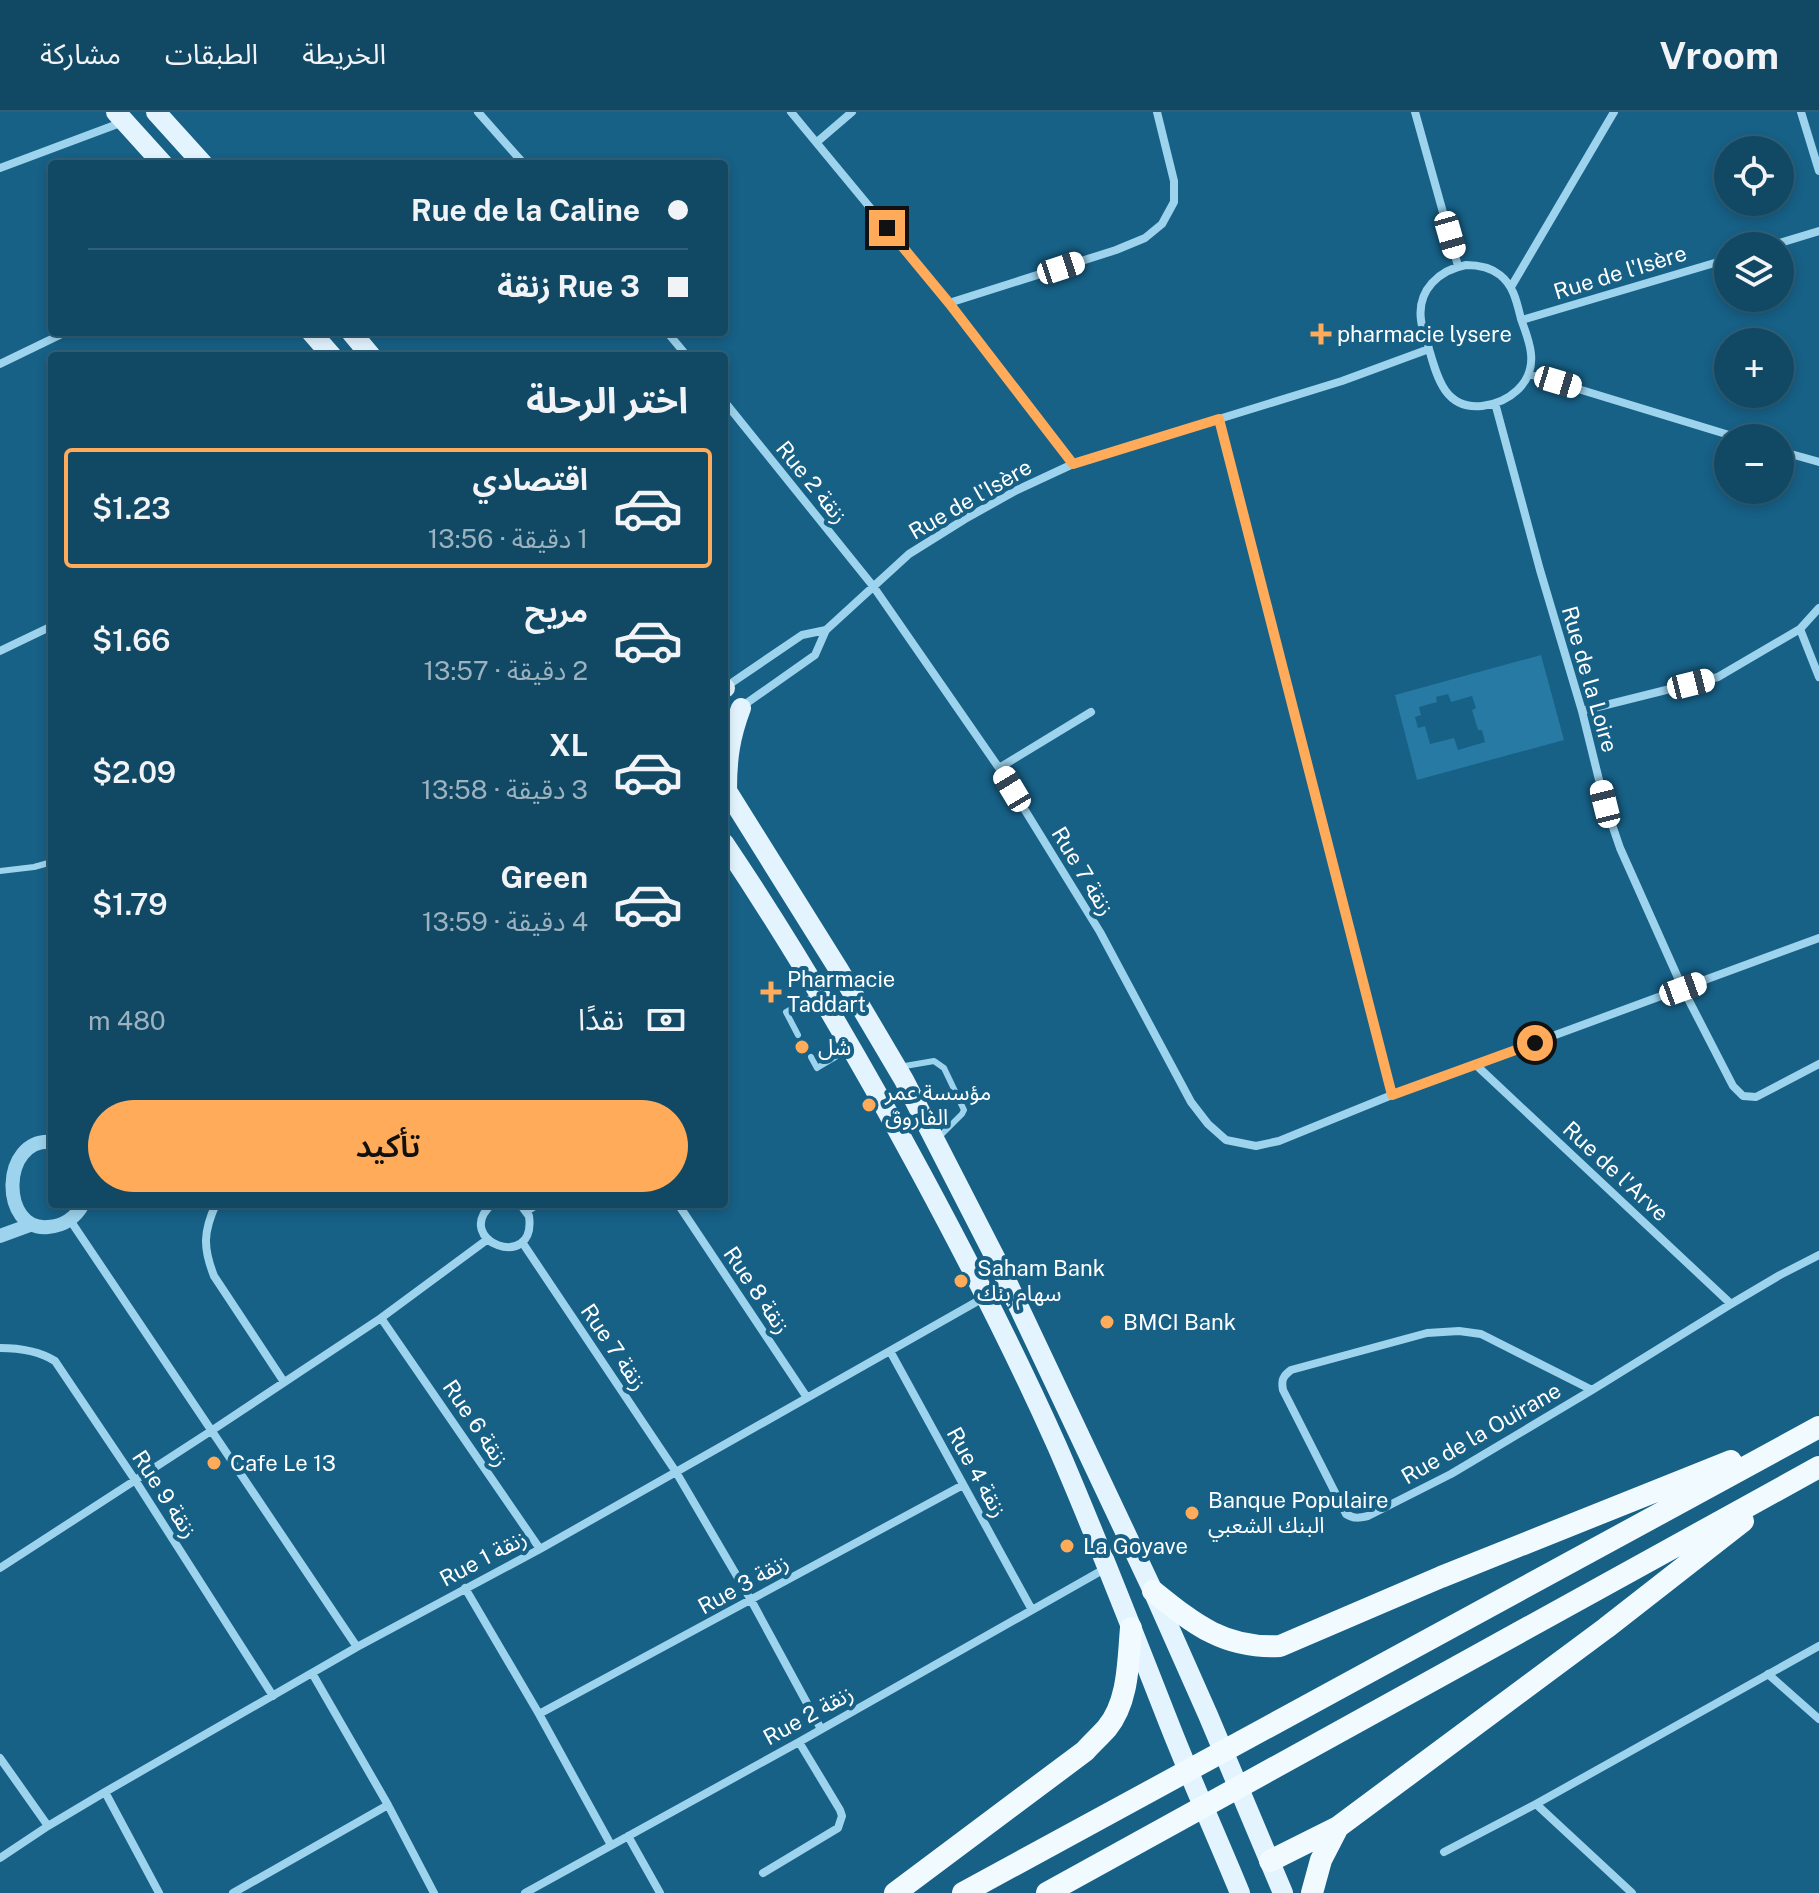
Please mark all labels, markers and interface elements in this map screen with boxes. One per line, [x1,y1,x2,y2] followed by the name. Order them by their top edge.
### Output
[1659,33,1779,78] text: Vroom
[40,37,121,70] text: مشاركة
[165,37,258,70] text: الطبقات
[302,37,386,70] text: الخريطة
[1714,136,1794,504] map controls
[1714,136,1794,216] button: locate
[411,192,640,228] text: Rue de la Caline
[1432,209,1468,261] car
[869,210,905,246] route end
[1714,232,1794,312] button: layers
[1550,239,1690,305] street label: Rue de l'Isère
[1034,249,1088,287] car
[497,268,640,304] text: Rue 3 زنقة
[1337,321,1512,347] place label: pharmacie lysere
[1312,325,1330,343] marker: pharmacie lysere
[1714,328,1794,408] button: +
[1532,364,1584,400] car
[526,379,688,421] text: اختر الرحلة
[1714,424,1794,504] button: −
[770,436,853,529] street label: Rue 2 زنقة
[904,453,1036,545] street label: Rue de l'Isère
[473,461,588,497] text: اقتصادي
[612,472,684,544] icon: car
[92,490,171,526] text: $1.23
[428,523,588,554] text: 1 دقيقة · 13:56
[525,593,588,629] text: مريح
[1557,603,1623,755] street label: Rue de la Loire
[612,604,684,676] icon: car
[92,622,171,658] text: $1.66
[423,655,588,686] text: 2 دقيقة · 13:57
[1665,667,1717,701] car
[549,727,588,763] text: XL
[612,736,684,808] icon: car
[92,754,176,790] text: $2.09
[989,762,1035,816] car
[421,774,588,805] text: 3 دقيقة · 13:58
[1588,778,1622,830] car
[1046,822,1120,920] street label: Rue 7 زنقة
[501,859,588,895] text: Green
[612,868,684,940] icon: car
[92,886,167,922] text: $1.79
[422,906,588,937] text: 4 دقيقة · 13:59
[787,966,895,1017] place label: Pharmacie Taddart
[1656,970,1710,1008] car
[762,983,780,1001] marker: Pharmacie Taddart
[644,998,688,1042] icon: cash
[578,1001,624,1037] text: نقدًا
[88,1005,166,1036] text: 480 m
[1517,1025,1553,1061] route start
[818,1034,851,1060] place label: شل
[793,1038,811,1056] marker: شل
[884,1079,991,1131] place label: مؤسسة عمر الفاروق
[860,1096,878,1114] marker: مؤسسة عمر الفاروق
[88,1100,688,1192] button: تأكيد
[1558,1116,1674,1226] street label: Rue de l'Arve
[718,1241,796,1339] street label: Rue 8 زنقة
[977,1255,1105,1310] place label: Saham Bank سهام بنك
[952,1272,970,1290] marker: Saham Bank سهام بنك
[575,1299,652,1396] street label: Rue 7 زنقة
[1123,1309,1236,1335] place label: BMCI Bank
[1098,1313,1116,1331] marker: BMCI Bank
[437,1375,514,1472] street label: Rue 6 زنقة
[1397,1377,1565,1489] street label: Rue de la Ouirane
[941,1422,1012,1522] street label: Rue 4 زنقة
[126,1445,203,1543] street label: Rue 9 زنقة
[230,1450,336,1476] place label: Cafe Le 13
[205,1454,223,1472] marker: Cafe Le 13
[1208,1487,1389,1542] place label: Banque Populaire البنك الشعبي
[1183,1504,1201,1522] marker: Banque Populaire البنك الشعبي
[435,1524,531,1593] street label: Rue 1 زنقة
[1083,1533,1188,1559] place label: La Goyave
[1058,1537,1076,1555] marker: La Goyave
[693,1549,793,1620] street label: Rue 3 زنقة
[759,1680,858,1751] street label: Rue 2 زنقة

